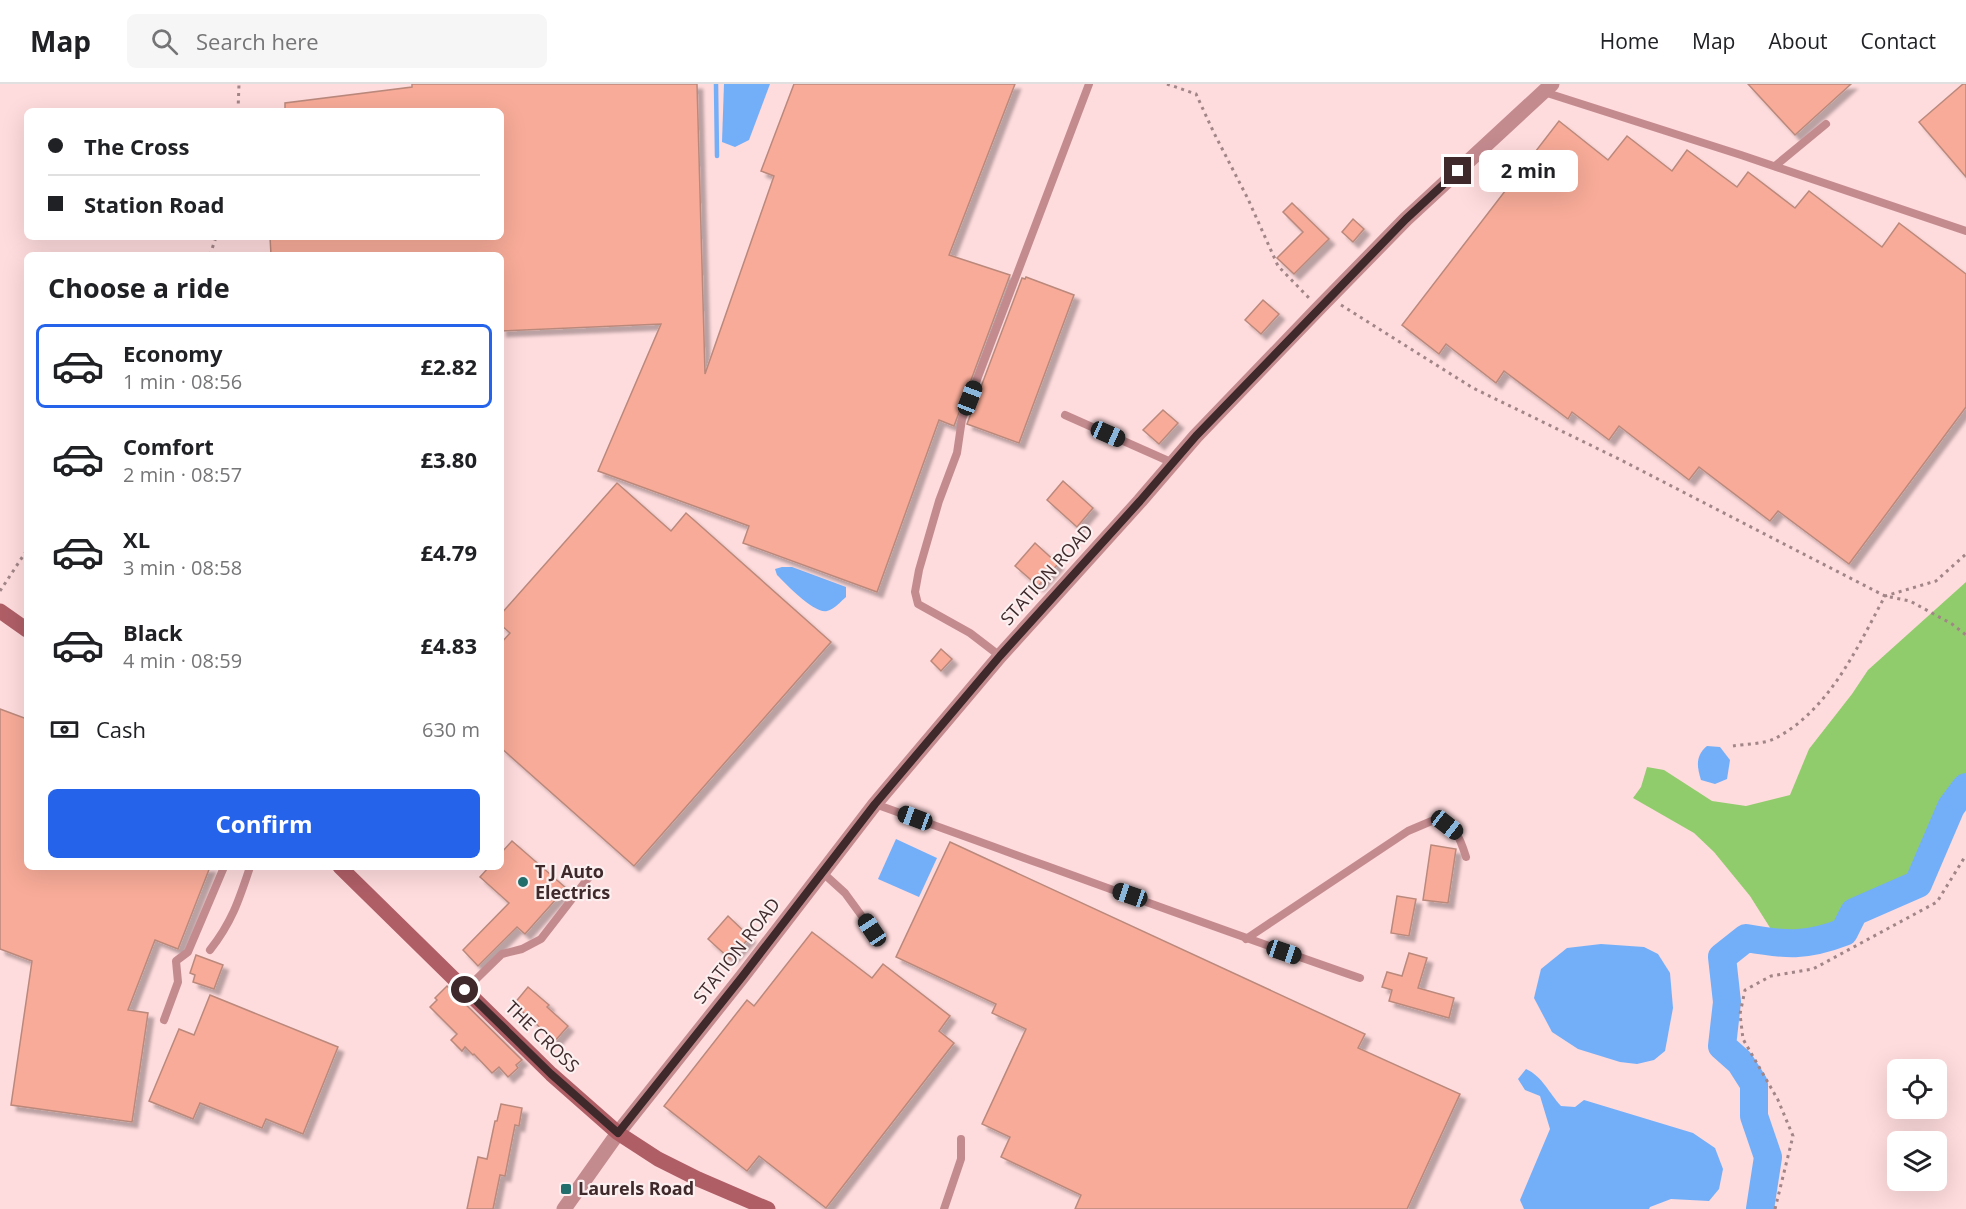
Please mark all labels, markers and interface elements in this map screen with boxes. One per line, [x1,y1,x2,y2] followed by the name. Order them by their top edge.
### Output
[127,14,547,68] search box
[30,22,91,60] text: Map
[148,25,181,58] icon: search
[196,26,319,56] text: Search here
[1600,27,1659,55] text: Home
[1692,27,1735,55] text: Map
[1768,27,1828,55] text: About
[1861,27,1936,55] text: Contact
[84,131,189,161] text: The Cross
[1479,150,1578,192] callout: 2 min
[1444,157,1471,184] route end
[1501,157,1556,184] text: 2 min
[84,189,224,219] text: Station Road
[48,269,230,306] text: Choose a ride
[123,338,222,368] text: Economy
[51,339,105,393] icon: car
[420,351,477,381] text: £2.82
[123,368,242,395] text: 1 min · 08:56
[955,378,985,418] car
[1088,418,1128,450] car
[123,431,214,461] text: Comfort
[51,432,105,486] icon: car
[420,444,477,474] text: £3.80
[123,461,242,488] text: 2 min · 08:57
[995,519,1098,630] street label: STATION ROAD
[123,524,150,554] text: XL
[51,525,105,579] icon: car
[420,537,477,567] text: £4.79
[123,554,242,581] text: 3 min · 08:58
[123,617,183,647] text: Black
[51,618,105,672] icon: car
[420,630,477,660] text: £4.83
[123,647,242,674] text: 4 min · 08:59
[48,713,81,746] icon: cash
[96,714,146,744] text: Cash
[422,716,480,743] text: 630 m
[48,789,480,858] button: Confirm
[895,803,935,833] car
[1427,807,1467,843] car
[535,859,610,904] place label: T J Auto Electrics
[516,875,530,889] marker: T J Auto Electrics
[1110,881,1150,909] car
[687,893,785,1008] street label: STATION ROAD
[854,910,890,950] car
[1264,938,1304,966] car
[451,976,478,1003] route start
[501,995,585,1078] street label: THE CROSS
[1887,1059,1947,1191] map controls
[1887,1059,1947,1119] button: locate
[1887,1131,1947,1191] button: layers
[578,1176,694,1200] place label: Laurels Road
[559,1182,573,1196] marker: Laurels Road

